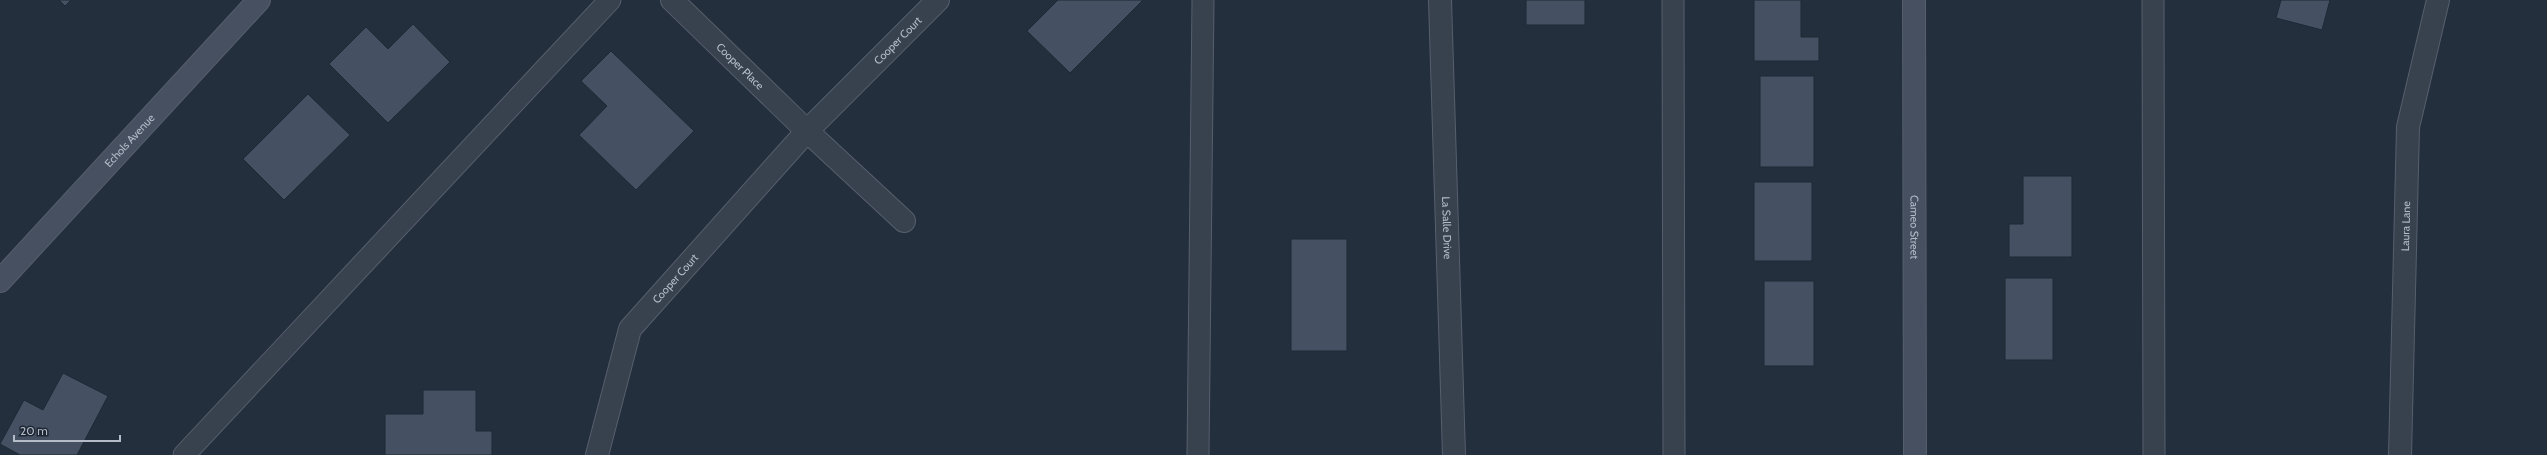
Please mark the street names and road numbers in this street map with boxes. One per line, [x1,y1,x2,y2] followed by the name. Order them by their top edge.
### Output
[871,13,925,67] street label: Cooper Court
[713,40,767,93] street label: Cooper Place
[101,111,158,170] street label: Echols Avenue
[1907,195,1922,259] street label: Cameo Street
[1439,196,1455,260] street label: La Salle Drive
[2398,200,2413,251] street label: Laura Lane
[649,250,701,306] street label: Cooper Court

